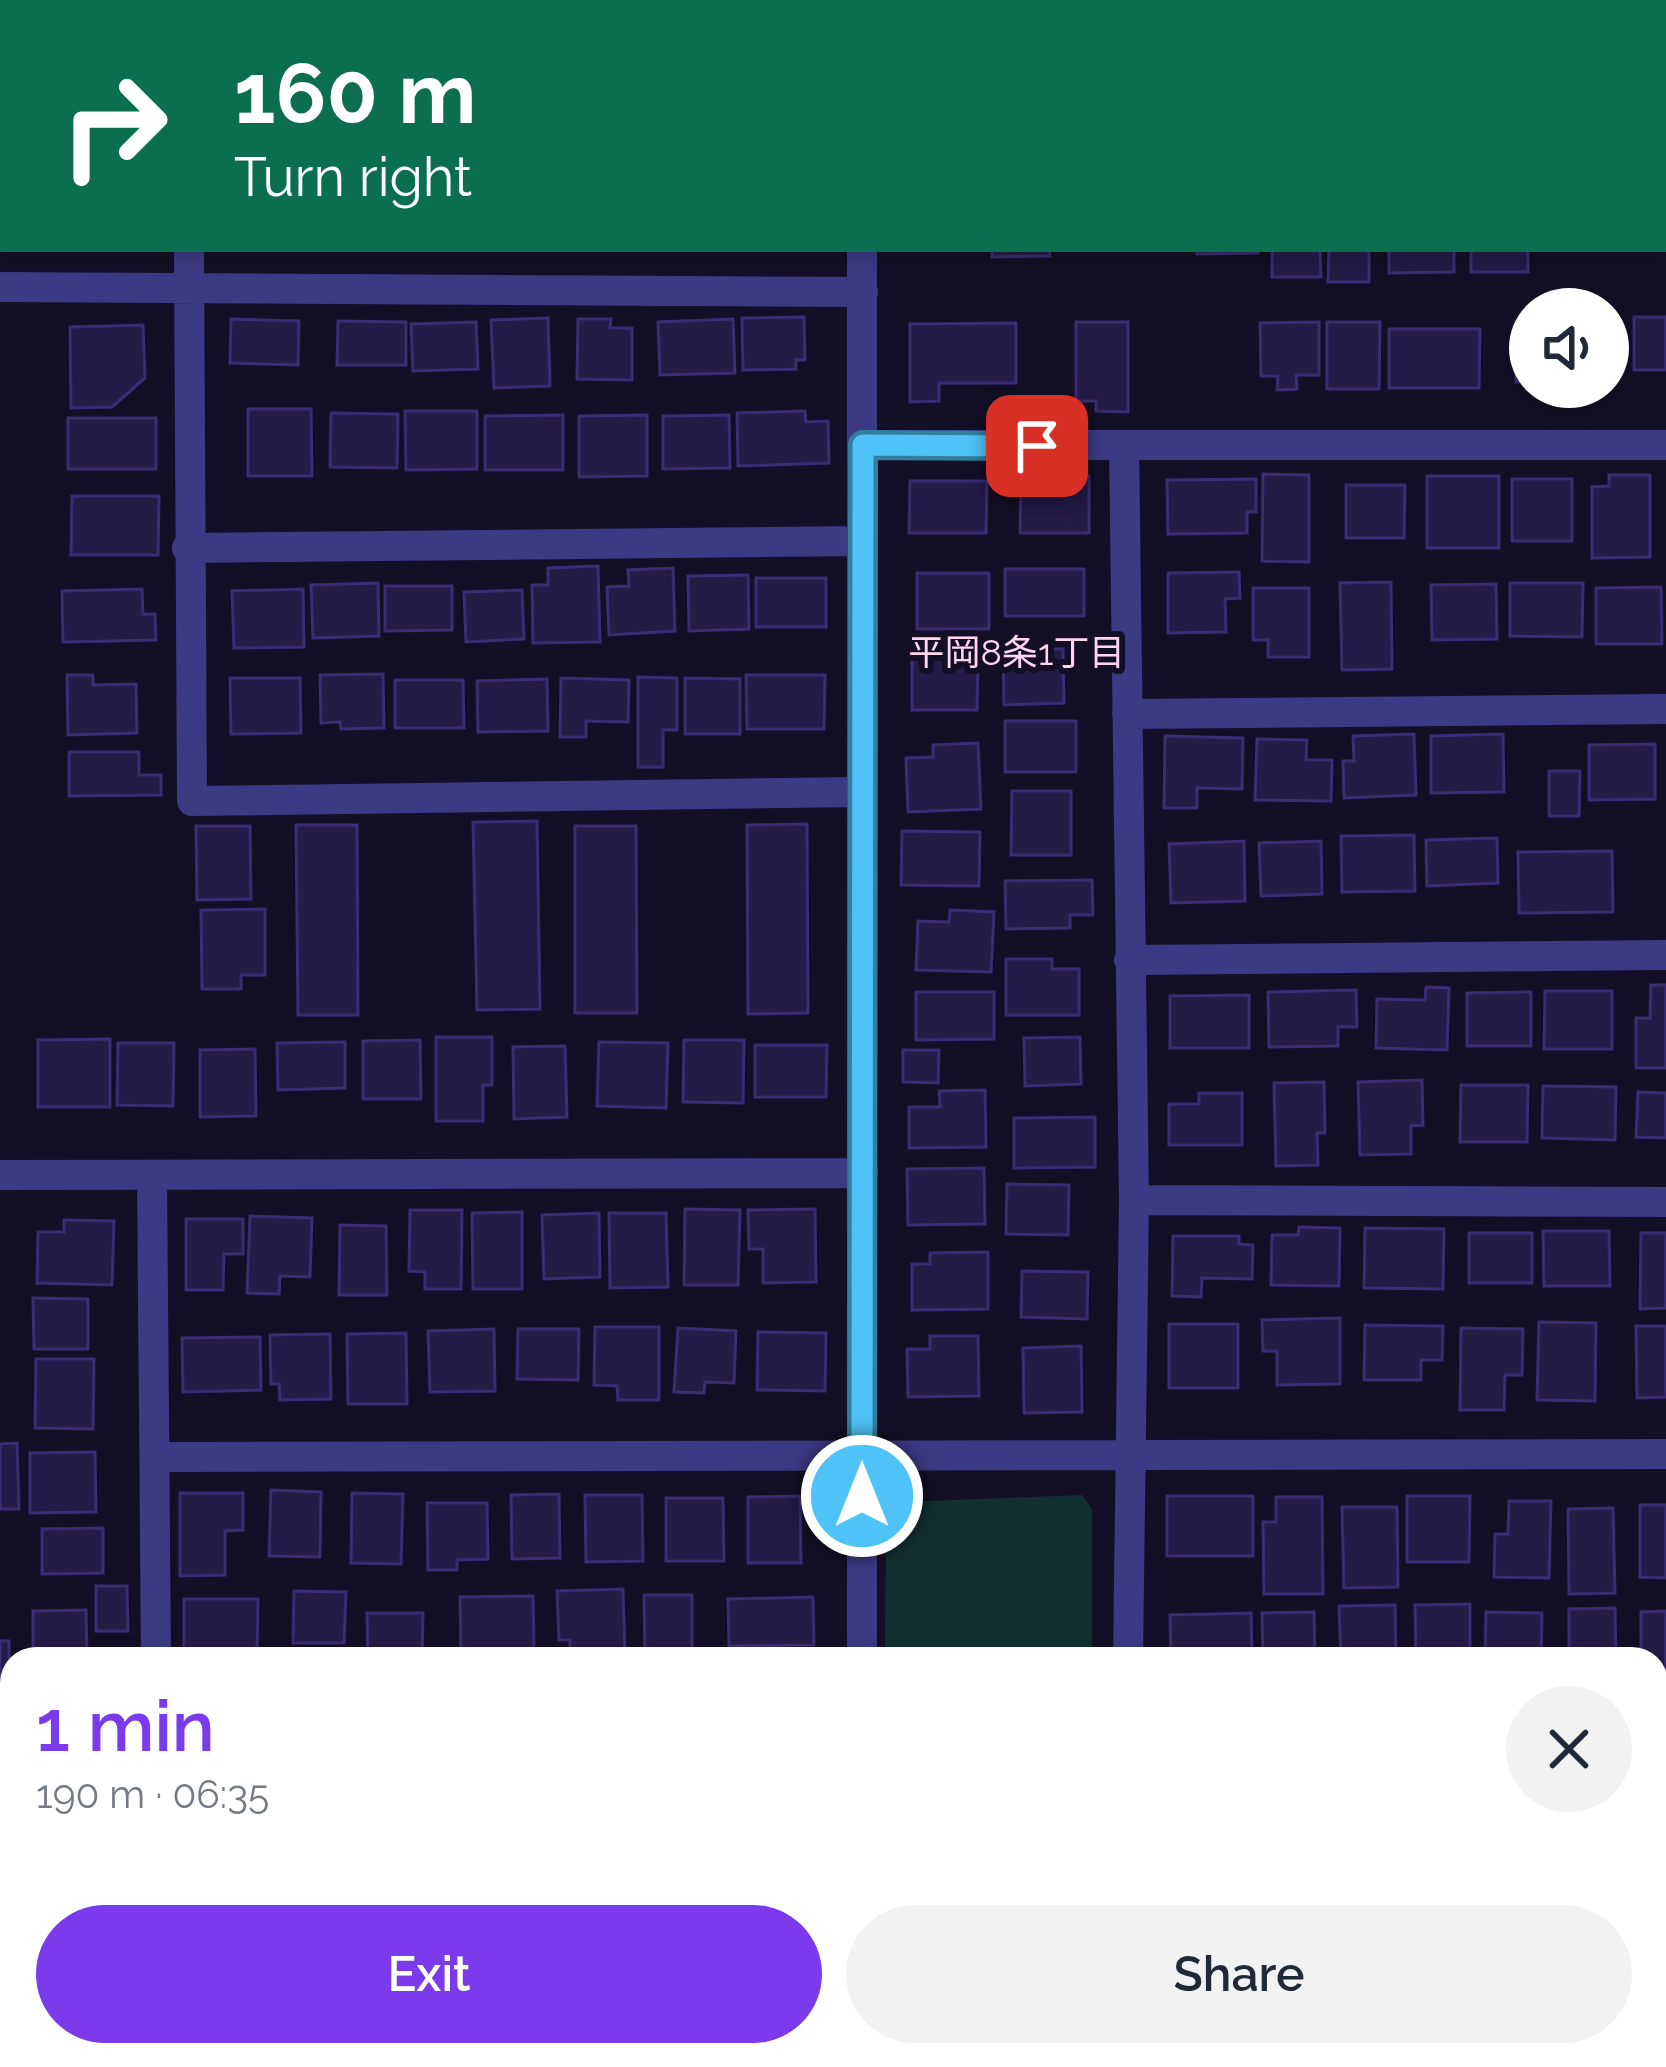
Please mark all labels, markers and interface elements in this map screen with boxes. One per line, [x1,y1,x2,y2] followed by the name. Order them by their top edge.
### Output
[234,44,476,143] text: 160 m
[36,48,192,204] icon: right
[234,145,472,209] text: Turn right
[1509,288,1629,408] map controls
[1509,288,1629,408] button: sound
[986,395,1088,497] pin
[1004,413,1070,479] icon: arrive
[909,631,1125,673] district label: 平岡8条1丁目
[799,1433,925,1559] position arrow
[36,1683,215,1768] text: 1 min
[1506,1686,1632,1812] button: close
[36,1771,269,1817] text: 190 m · 06:35
[36,1905,822,2043] button: Exit
[846,1905,1632,2043] button: Share

